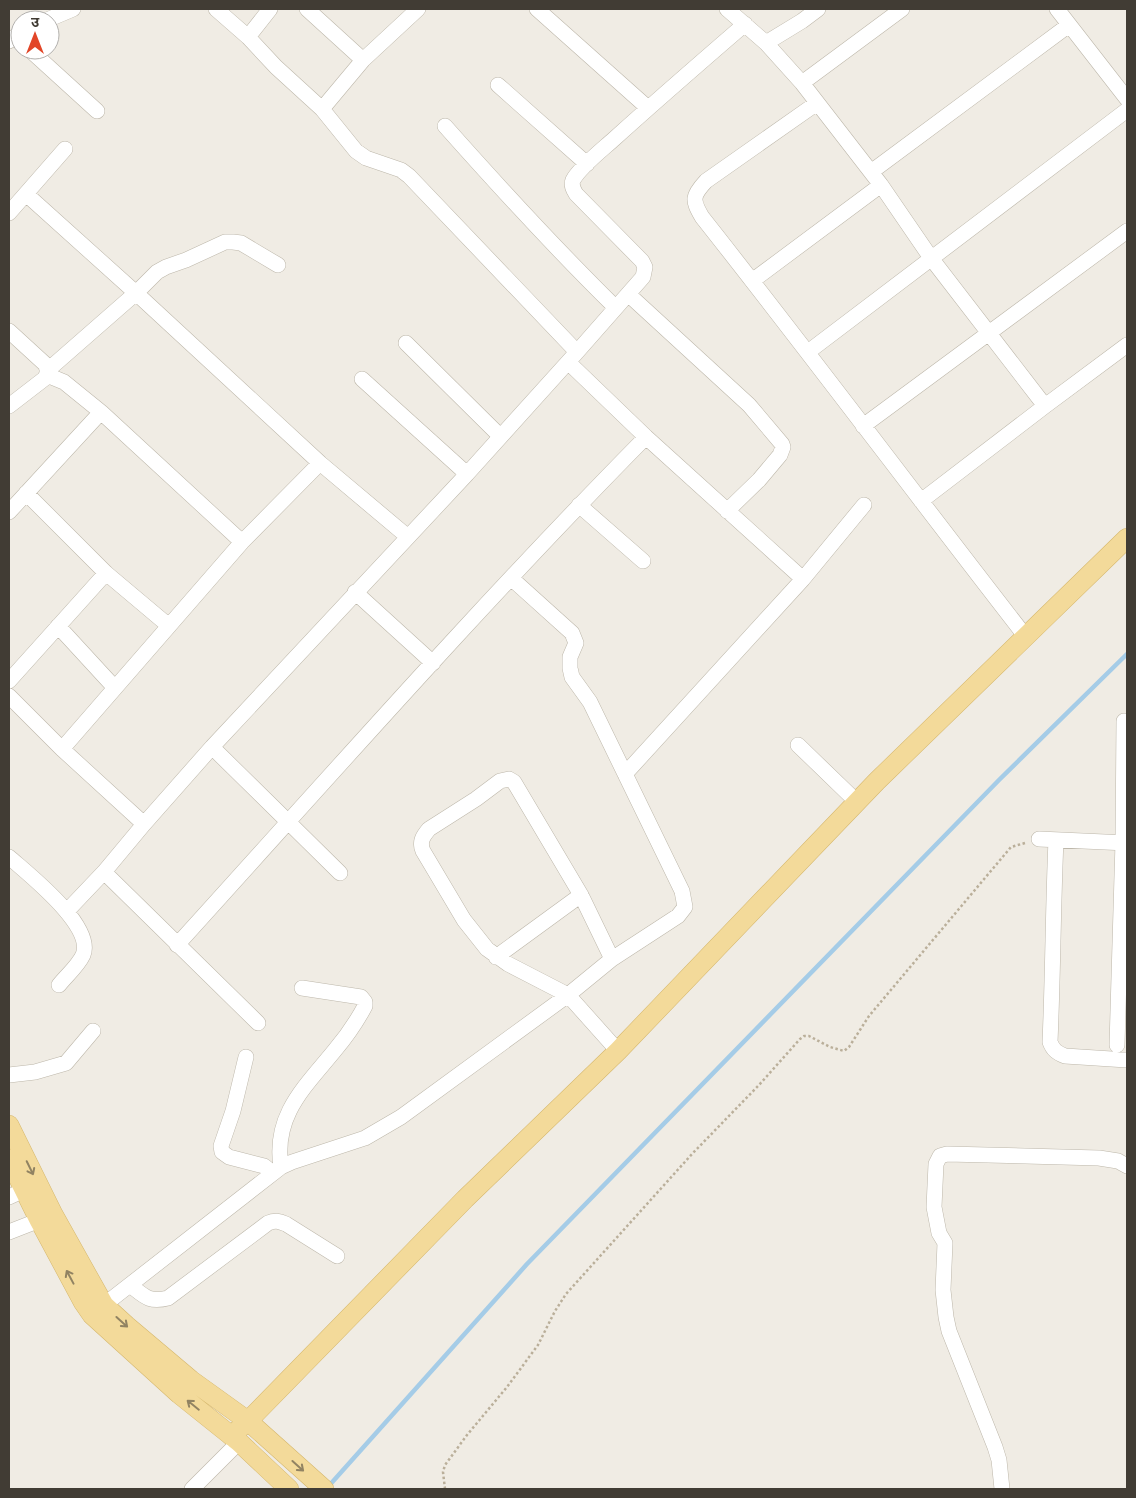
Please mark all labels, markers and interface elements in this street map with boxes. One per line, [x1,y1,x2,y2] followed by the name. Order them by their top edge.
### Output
[10,10,60,60] north arrow
[31,13,40,30] text: उ
[26,1161,36,1176] one-way arrow
[65,1269,75,1284] one-way arrow
[116,1316,129,1328] one-way arrow
[187,1400,200,1411] one-way arrow
[292,1460,304,1472] one-way arrow

